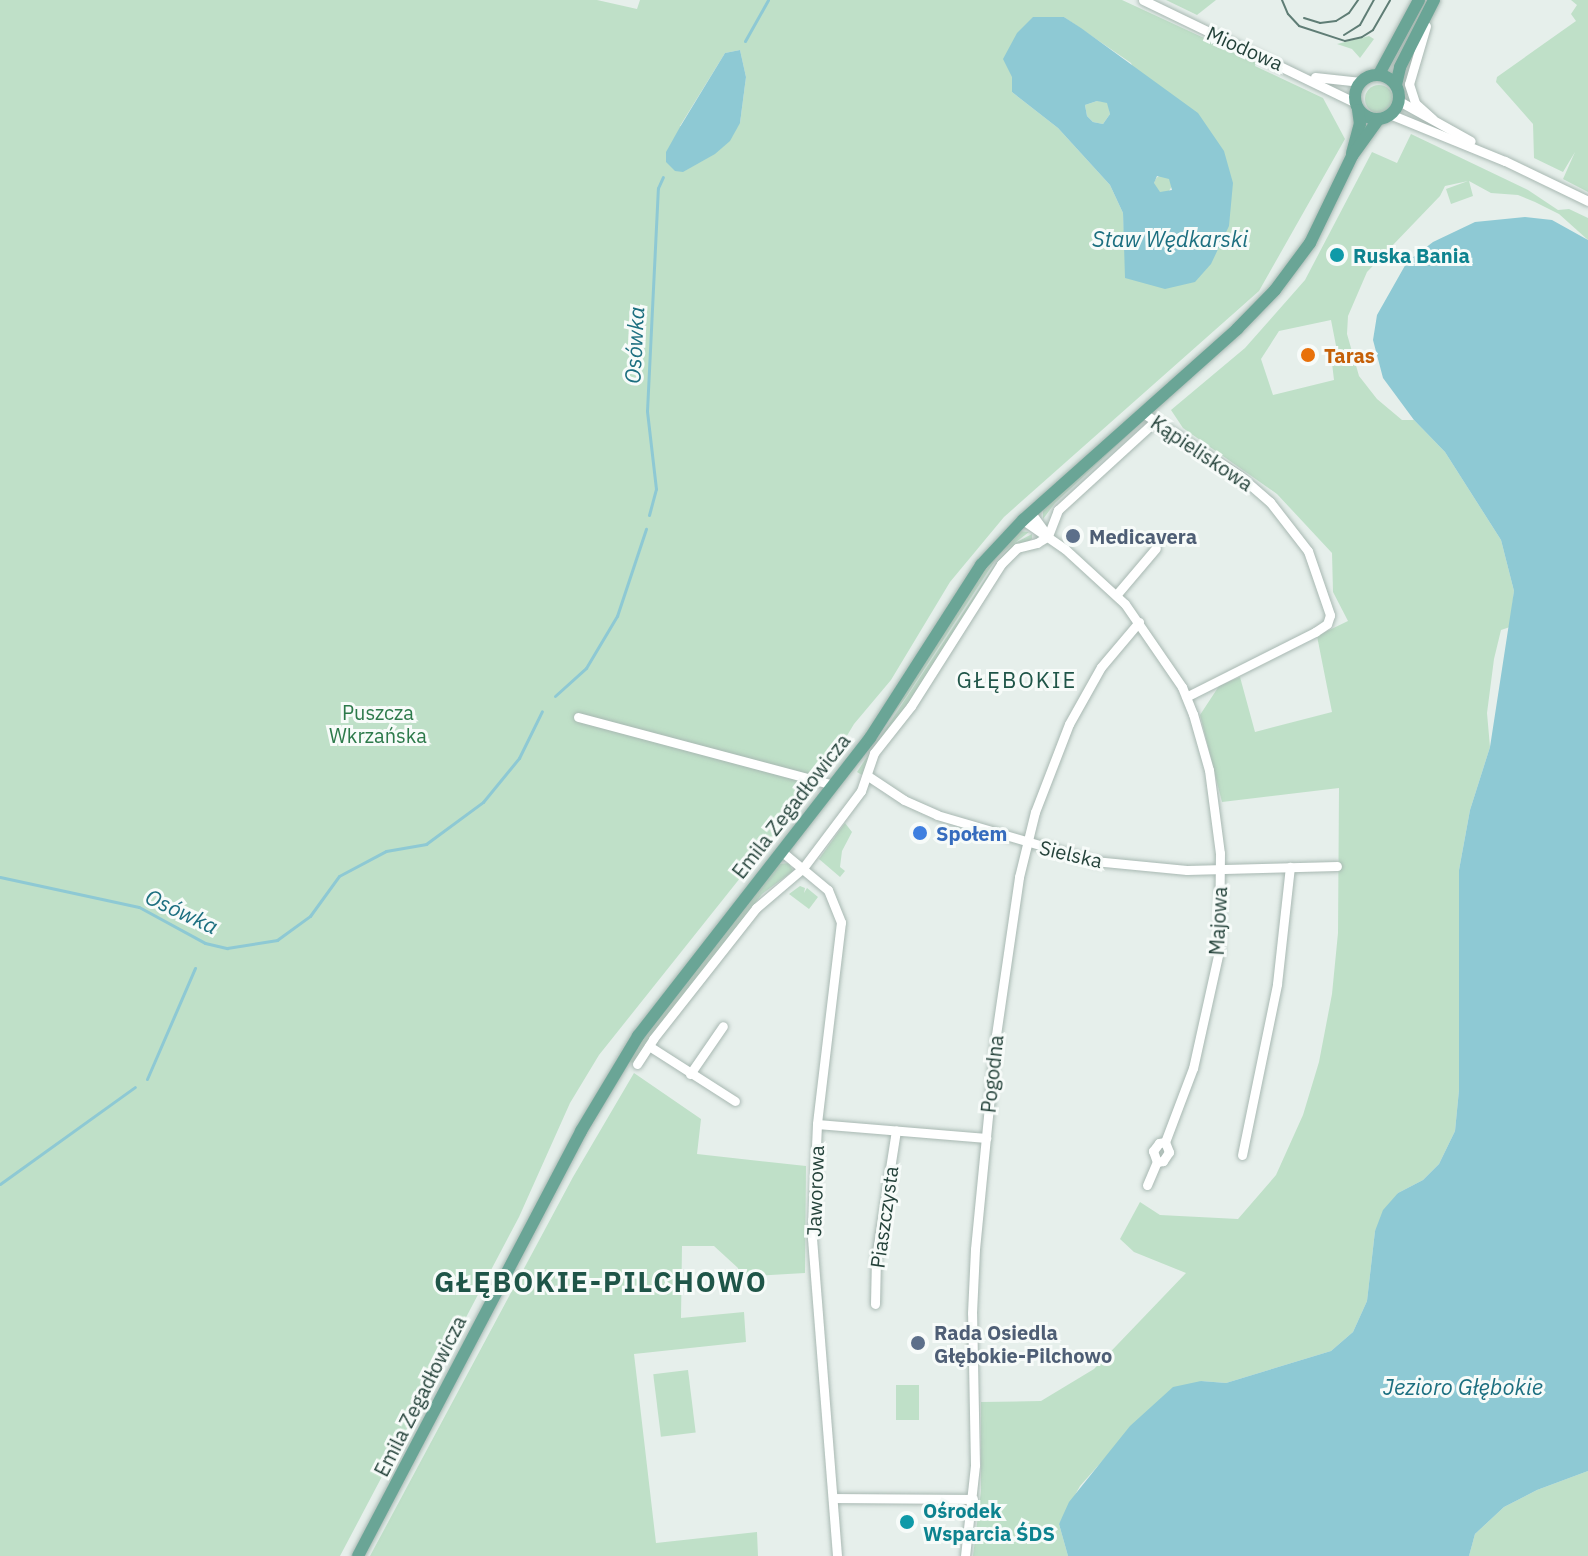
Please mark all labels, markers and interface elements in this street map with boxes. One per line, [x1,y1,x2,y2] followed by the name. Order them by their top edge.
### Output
[1203,21,1287,75] street label: Miodowa
[1092,226,1248,252] water label: Staw Wędkarski
[1353,243,1470,267] place label: Ruska Bania
[1328,246,1346,264] marker: Ruska Bania
[619,306,649,384] water label: Osówka
[1324,343,1375,367] place label: Taras
[1299,346,1317,364] marker: Taras
[1146,410,1258,496] street label: Kąpieliskowa
[1089,524,1197,548] place label: Medicavera
[1064,527,1082,545] marker: Medicavera
[957,667,1077,693] district label: GŁĘBOKIE
[329,701,427,748] park label: Puszcza Wkrzańska
[727,729,855,883] street label: Emila Zegadłowicza
[936,821,1007,845] place label: Społem
[911,824,929,842] marker: Społem
[1037,835,1105,873] street label: Sielska
[142,883,222,939] water label: Osówka
[1204,886,1232,956] street label: Majowa
[976,1034,1008,1114] street label: Pogodna
[801,1145,829,1237] street label: Jaworowa
[865,1164,903,1270] street label: Piaszczysta
[434,1265,768,1299] district label: GŁĘBOKIE-PILCHOWO
[369,1312,471,1480] street label: Emila Zegadłowicza
[934,1320,1112,1367] place label: Rada Osiedla Głębokie-Pilchowo
[909,1334,927,1352] marker: Rada Osiedla Głębokie-Pilchowo
[1383,1374,1543,1400] water label: Jezioro Głębokie
[923,1498,1055,1545] place label: Ośrodek Wsparcia ŚDS
[898,1513,916,1531] marker: Ośrodek Wsparcia ŚDS

